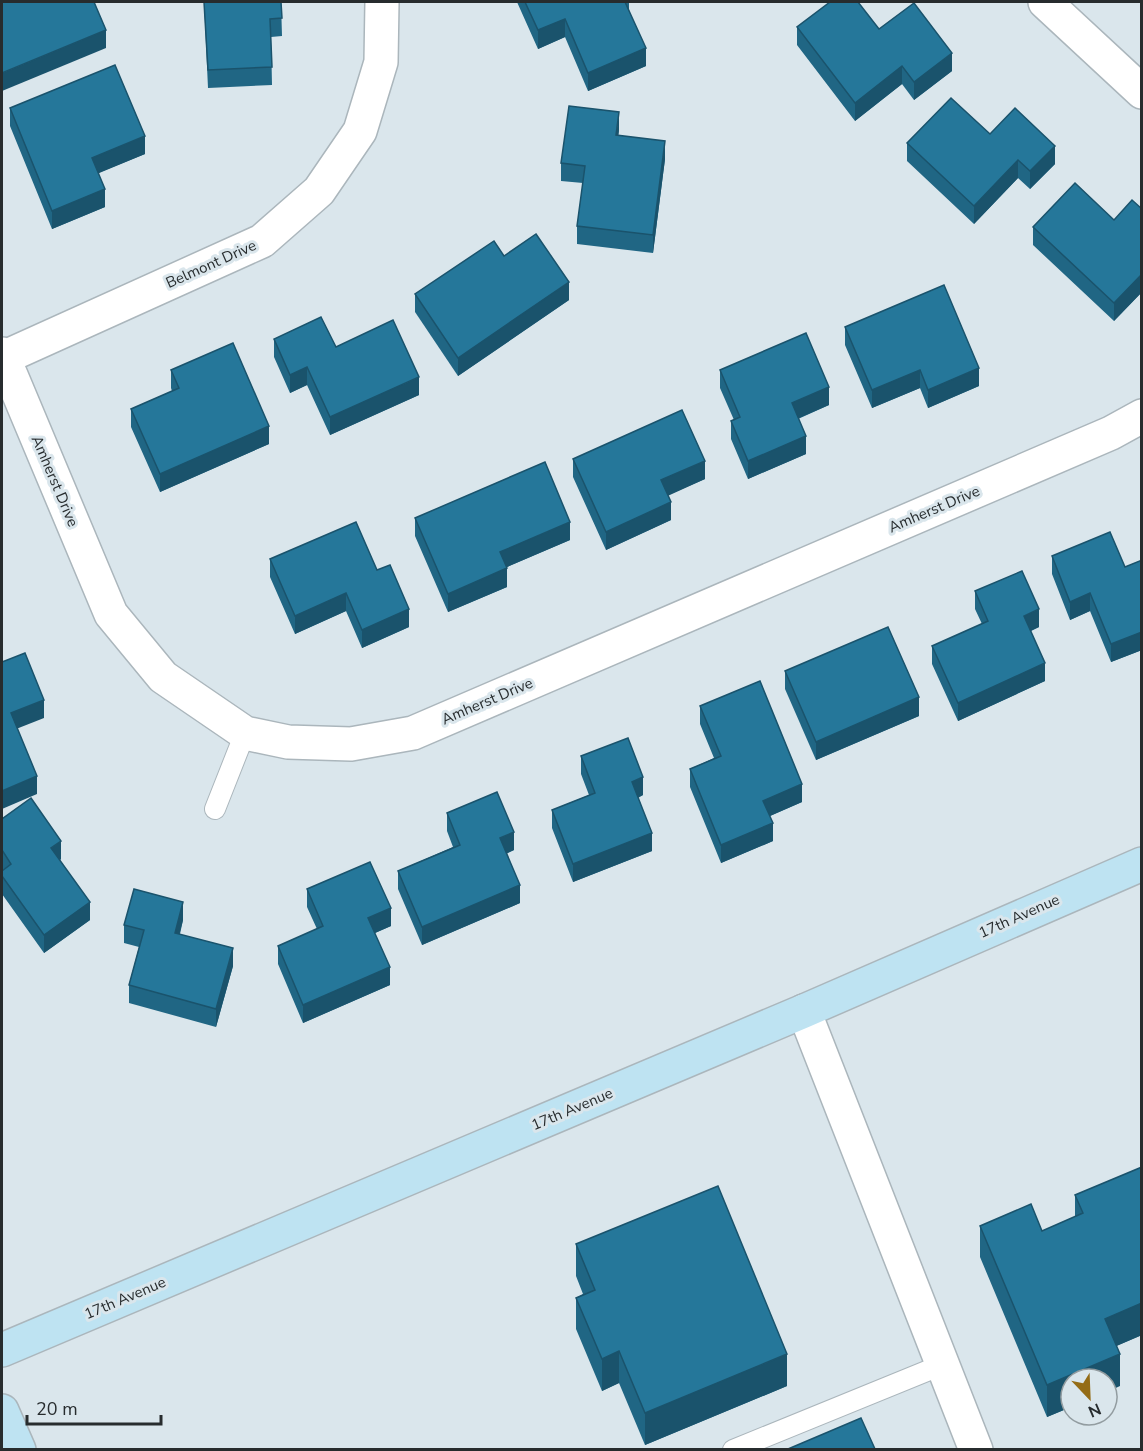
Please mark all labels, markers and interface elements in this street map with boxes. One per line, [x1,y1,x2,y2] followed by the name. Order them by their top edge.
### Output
[163,235,259,293] street label: Belmont Drive
[27,432,83,530] street label: Amherst Drive
[885,481,983,537] street label: Amherst Drive
[438,673,536,729] street label: Amherst Drive
[975,889,1063,943] street label: 17th Avenue
[528,1083,616,1135] street label: 17th Avenue
[81,1272,169,1324] street label: 17th Avenue
[1059,1367,1119,1427] north arrow
[27,1388,160,1426] scale bar
[36,1397,78,1421] text: 20 m
[1085,1397,1104,1422] text: N

